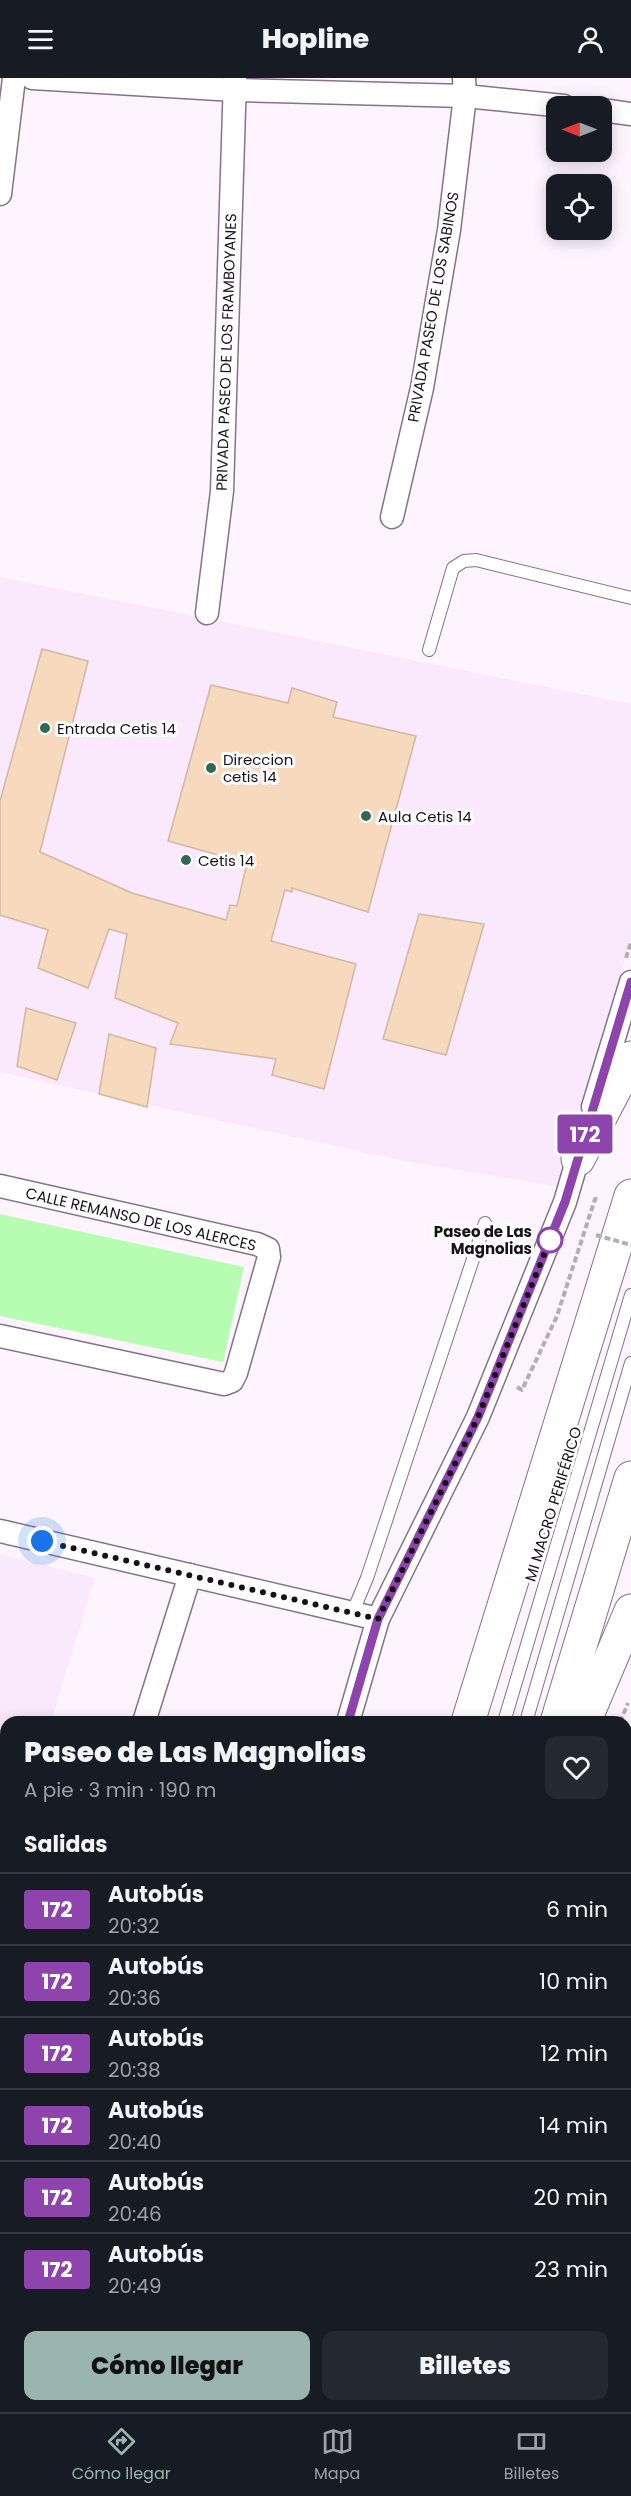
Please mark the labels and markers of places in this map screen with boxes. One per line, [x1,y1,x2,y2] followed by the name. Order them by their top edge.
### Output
[57,718,176,739] place label: Entrada Cetis 14
[38,721,52,735] marker: Entrada Cetis 14
[223,749,293,787] place label: Direccion cetis 14
[204,761,218,775] marker: Direccion cetis 14
[378,806,472,827] place label: Aula Cetis 14
[359,809,373,823] marker: Aula Cetis 14
[198,850,254,871] place label: Cetis 14
[179,853,193,867] marker: Cetis 14
[434,1221,532,1259] place label: Paseo de Las Magnolias
[537,1227,563,1253] marker: Paseo de Las Magnolias

